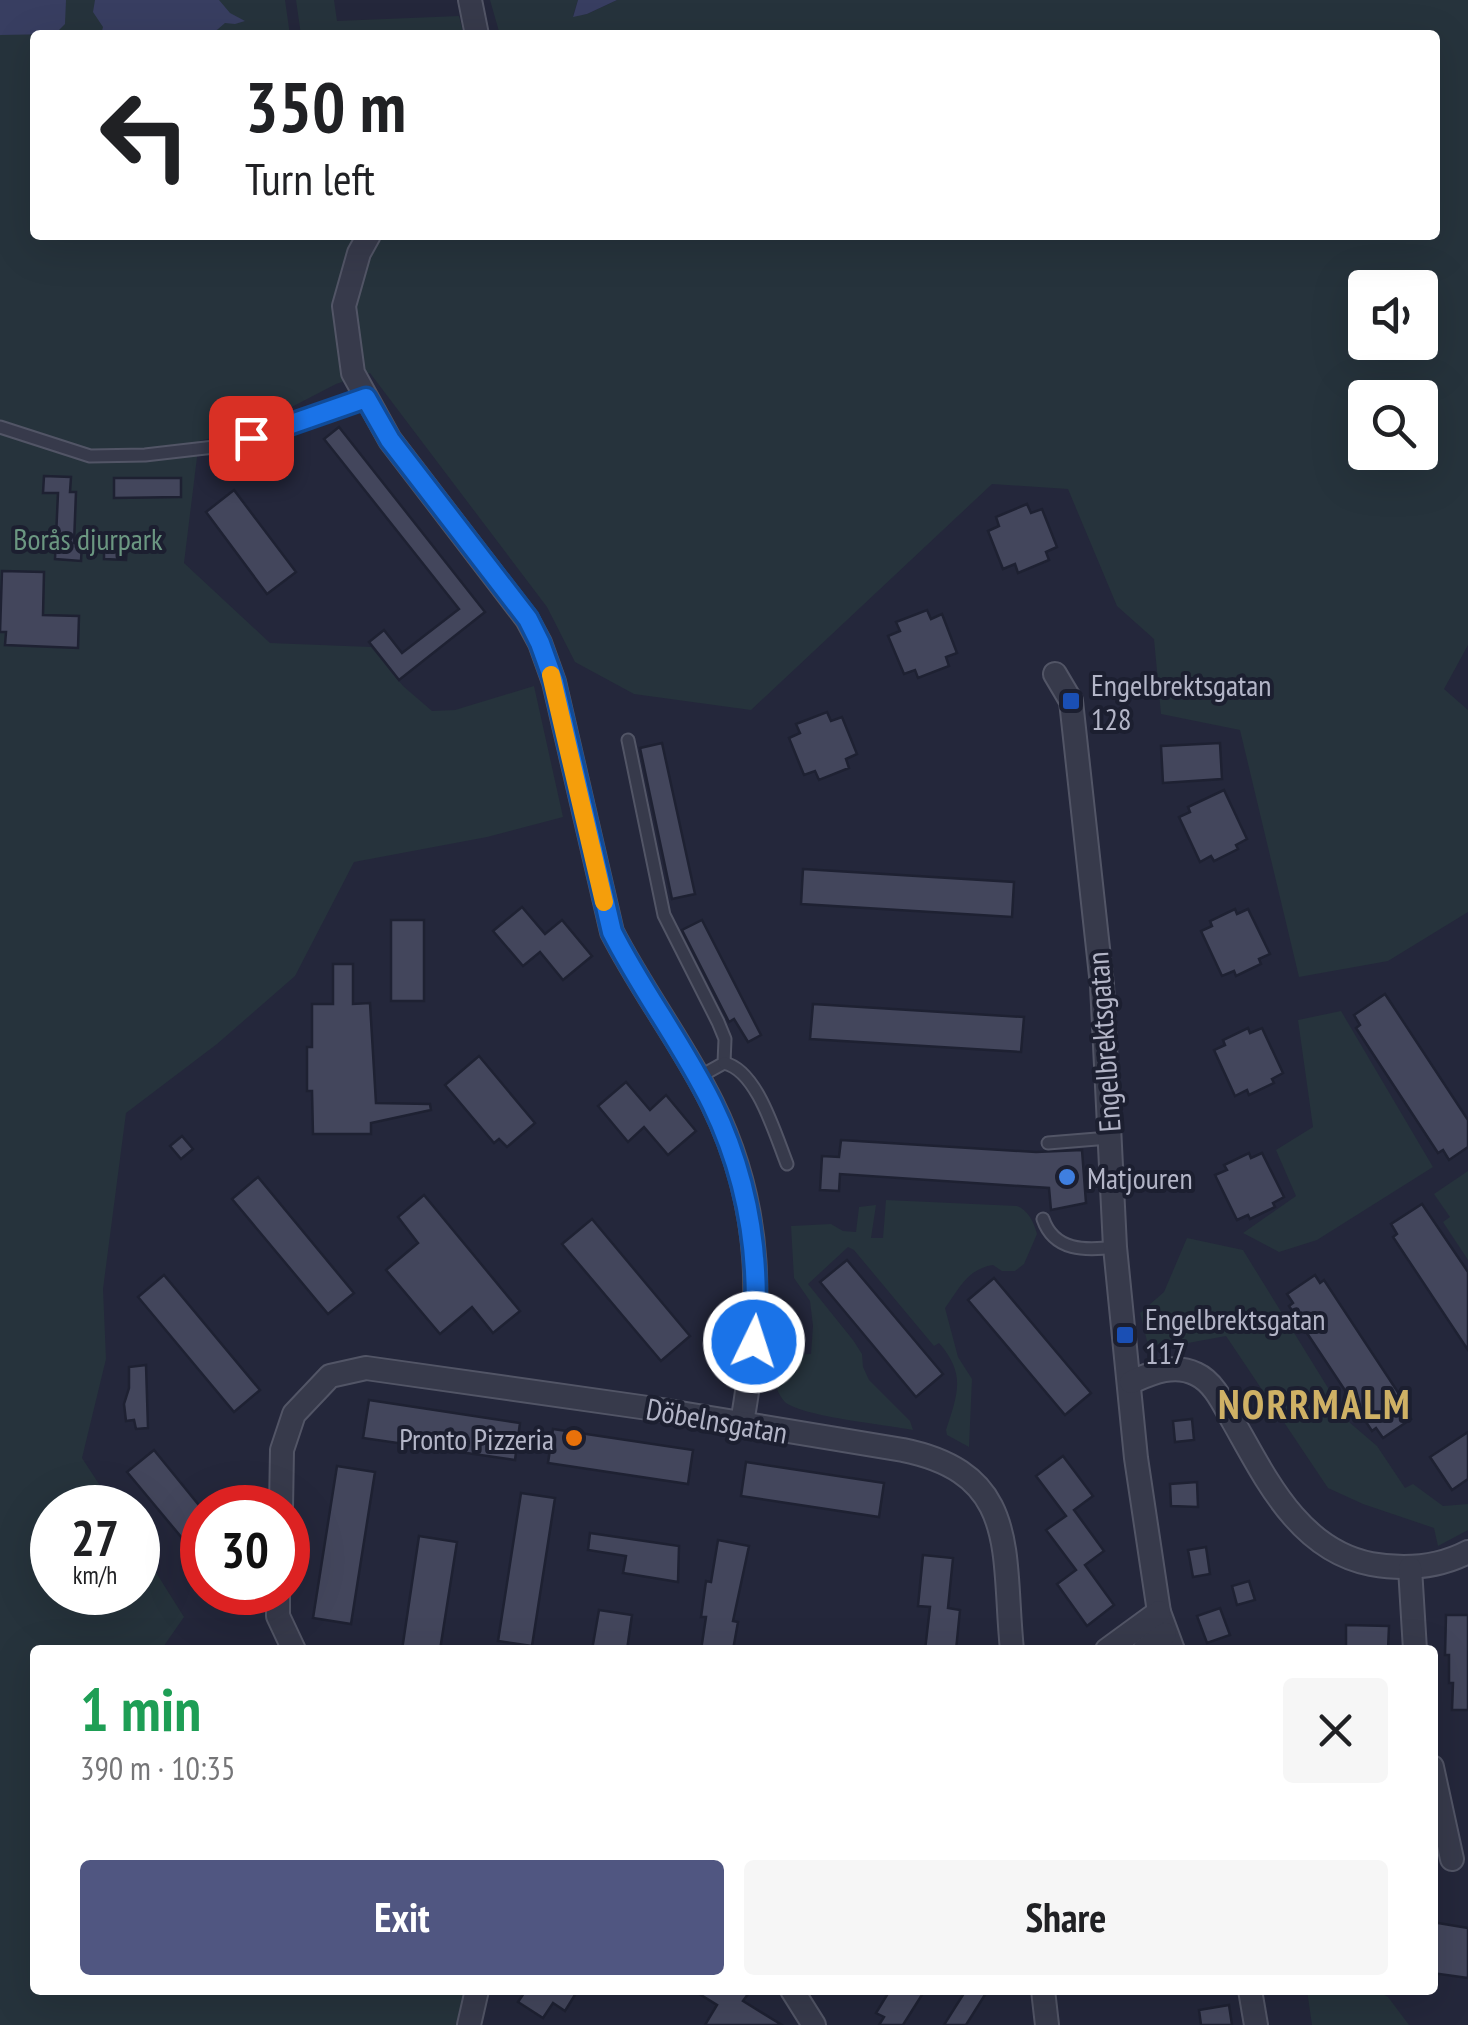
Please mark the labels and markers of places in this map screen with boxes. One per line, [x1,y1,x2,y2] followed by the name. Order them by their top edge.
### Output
[209,396,294,481] pin
[1091,665,1271,738] place label: Engelbrektsgatan 128
[1060,690,1082,712] marker: Engelbrektsgatan 128
[1087,1158,1193,1197] place label: Matjouren
[1056,1166,1078,1188] marker: Matjouren
[1145,1299,1325,1372] place label: Engelbrektsgatan 117
[1114,1324,1136,1346] marker: Engelbrektsgatan 117
[399,1419,554,1458] place label: Pronto Pizzeria
[563,1427,585,1449] marker: Pronto Pizzeria

